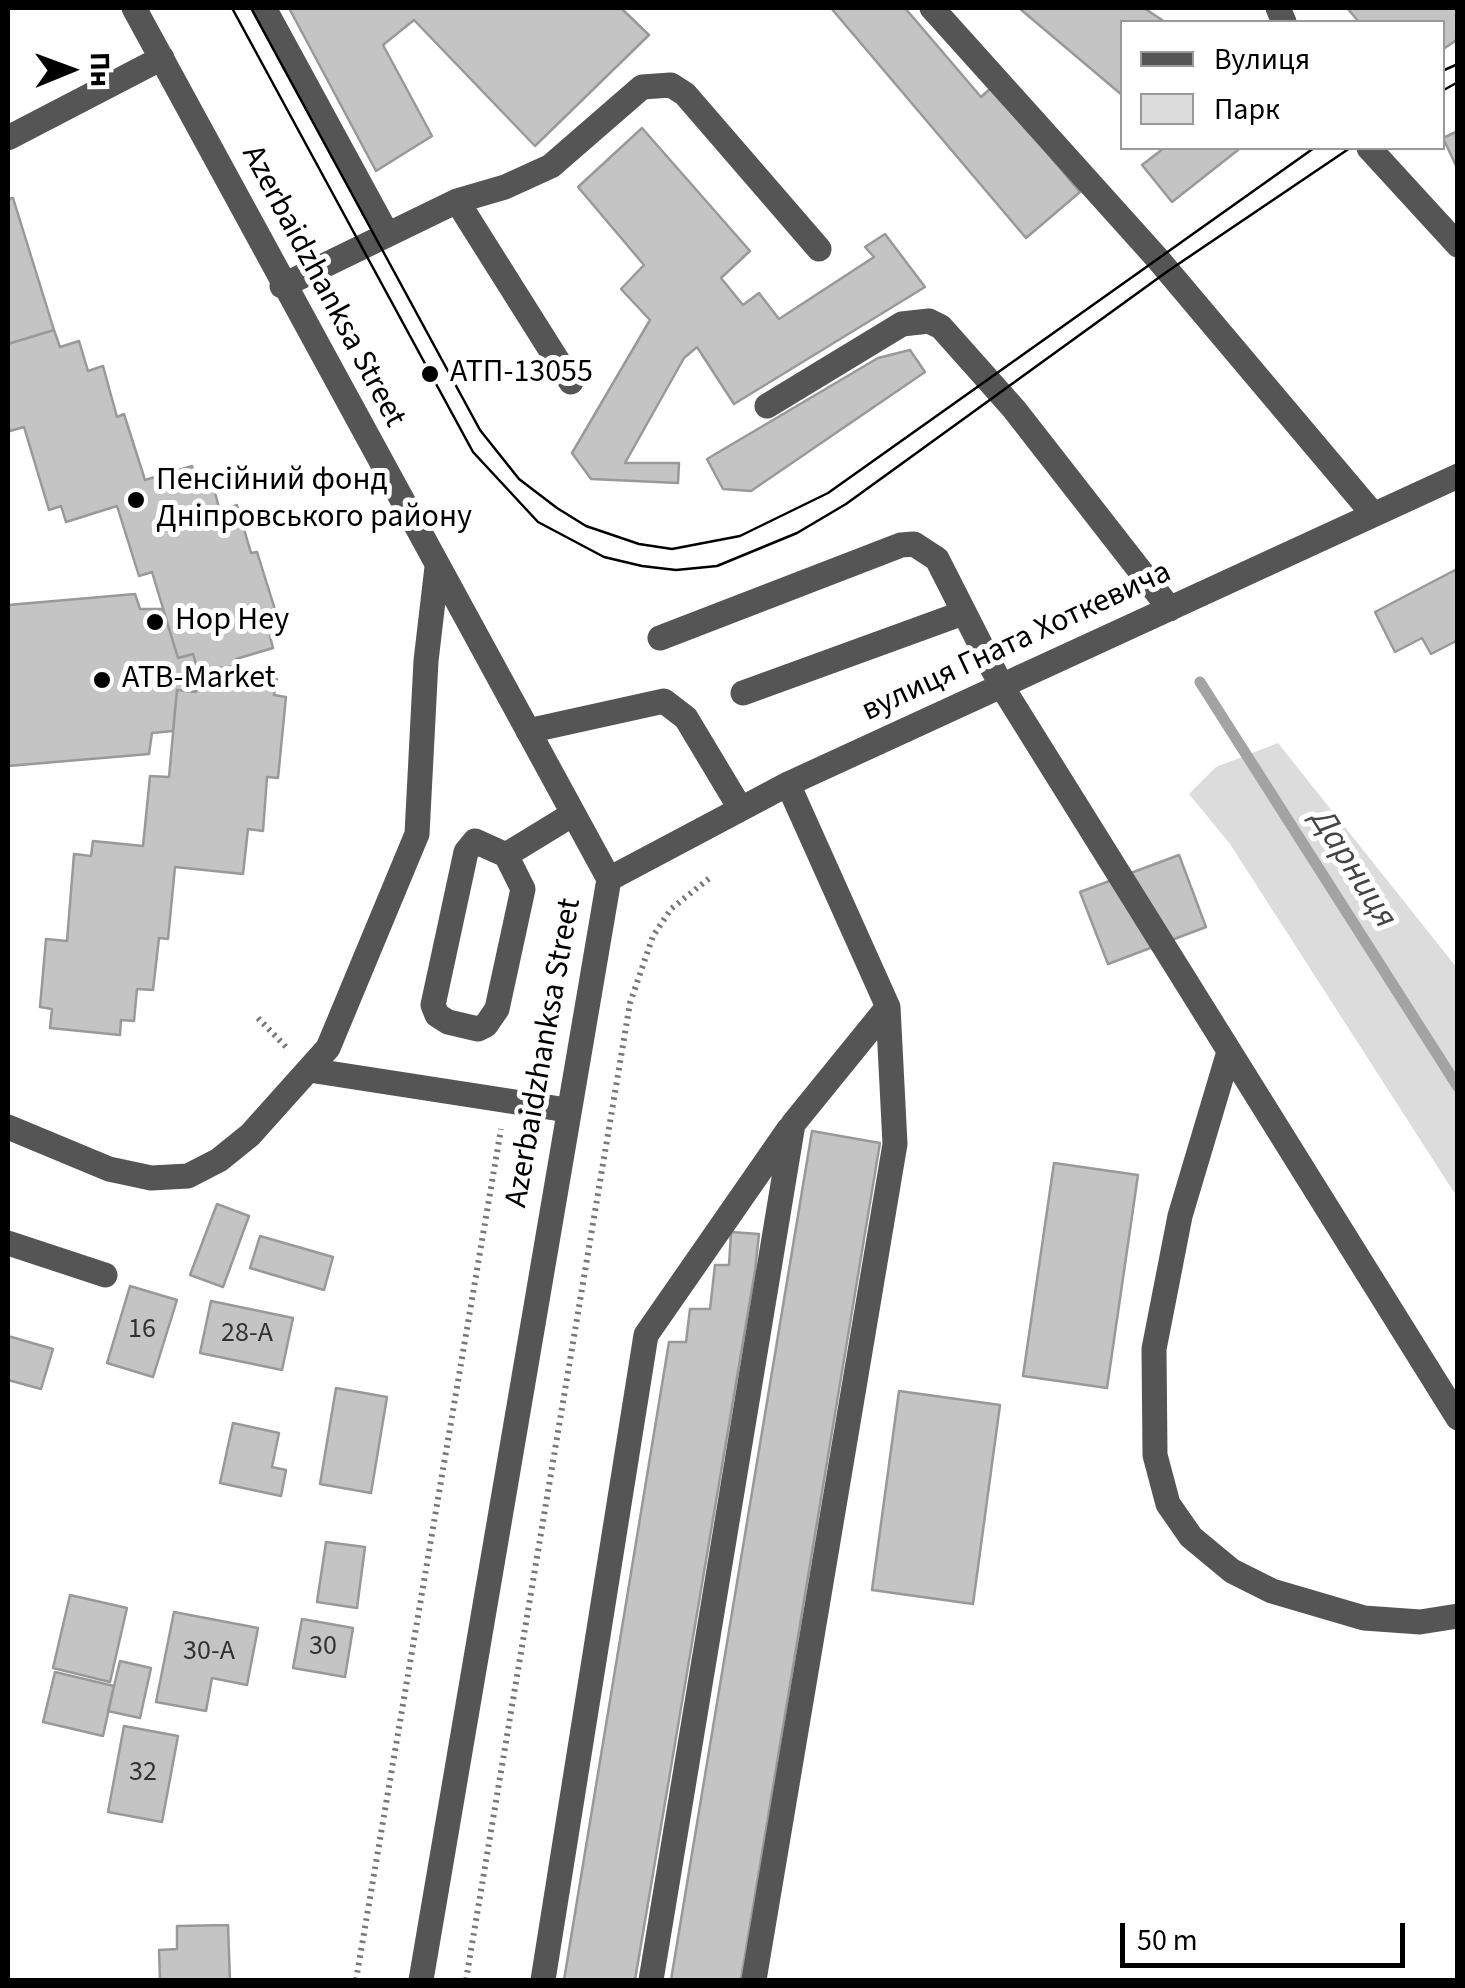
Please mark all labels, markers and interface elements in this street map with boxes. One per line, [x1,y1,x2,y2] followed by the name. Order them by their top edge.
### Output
[20,20,120,120] north arrow
[1120,20,1445,150] legend
[1214,38,1310,81] text: Вулиця
[80,52,120,87] text: Пн
[1214,88,1280,131] text: Парк
[232,140,412,434] street label: Azerbaidzhanksa Street
[450,355,593,393] place label: АТП-13055
[419,363,441,385] marker: АТП-13055
[156,463,472,538] place label: Пенсійний фонд Дніпровського району
[125,489,147,511] marker: Пенсійний фонд Дніпровського району
[856,554,1178,732] street label: вулиця Гната Хоткевича
[175,603,289,641] place label: Hop Hey
[144,611,166,633] marker: Hop Hey
[122,661,276,699] place label: ATB-Market
[91,669,113,691] marker: ATB-Market
[1299,803,1405,937] water label: Дарниця
[499,895,591,1211] street label: Azerbaidzhanksa Street
[128,1314,156,1348] house number: 16
[221,1318,273,1352] house number: 28-А
[309,1631,337,1665] house number: 30
[183,1636,235,1670] house number: 30-А
[129,1757,157,1791] house number: 32
[1125,1903,1410,1965] scale bar
[1137,1919,1198,1962] text: 50 m

